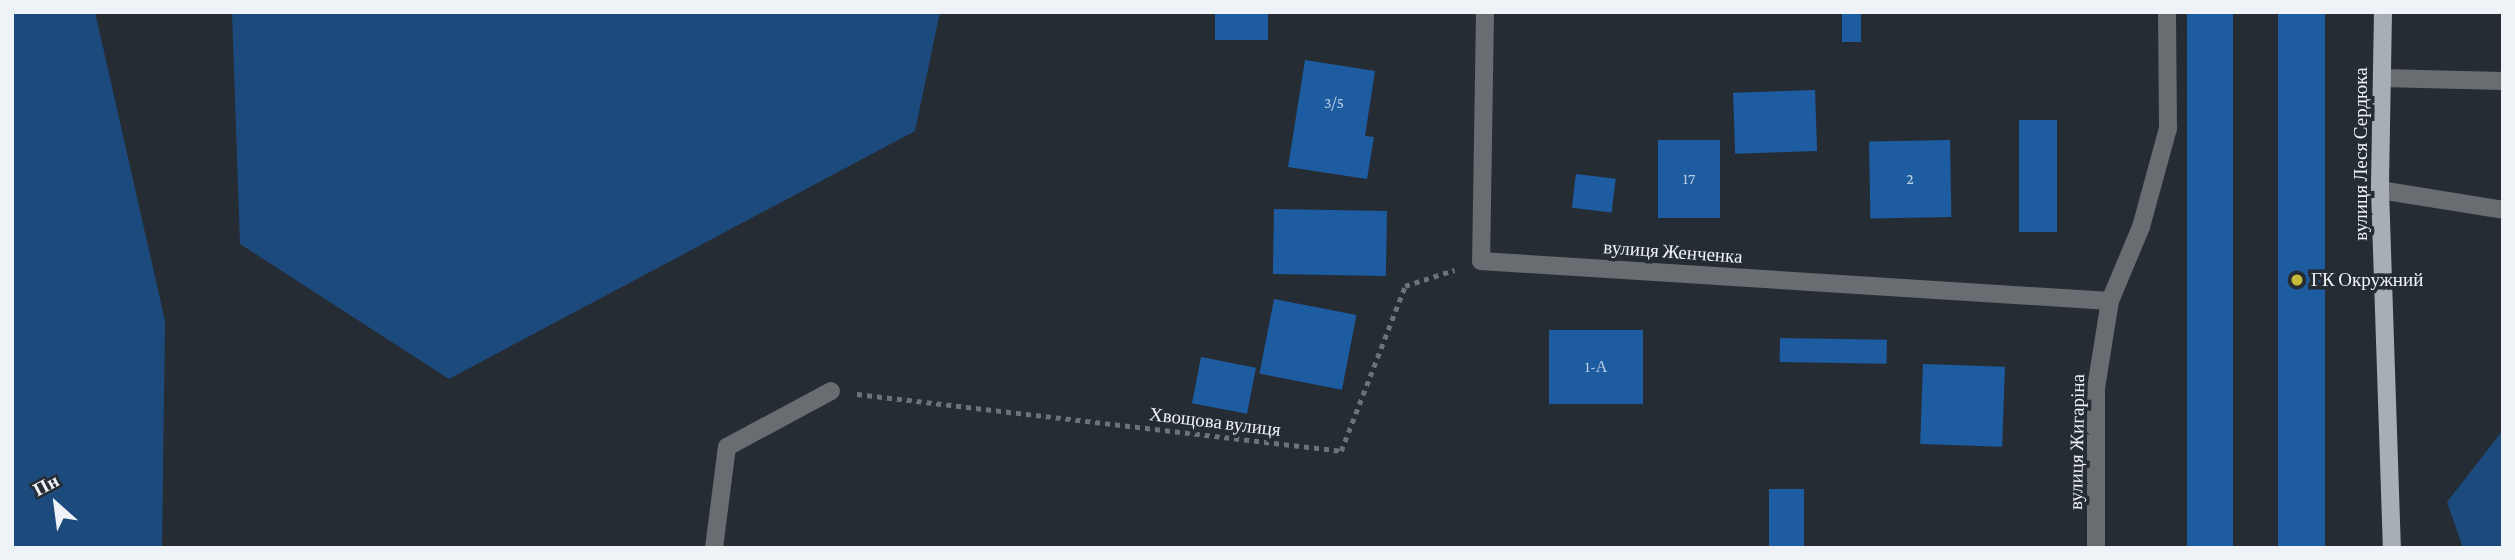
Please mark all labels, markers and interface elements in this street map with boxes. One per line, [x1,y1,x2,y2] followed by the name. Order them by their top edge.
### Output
[2350,67,2372,241] street label: вулиця Леся Сердюка
[1324,93,1344,113] house number: 3/5
[1683,169,1695,189] house number: 17
[1906,169,1914,189] house number: 2
[1603,236,1743,268] street label: вулиця Женченка
[2311,269,2423,291] place label: ГК Окружний
[2289,272,2305,288] marker: ГК Окружний
[1585,357,1607,377] house number: 1-А
[2064,374,2090,510] street label: вулиця Жигаріна
[1148,403,1282,441] street label: Хвощова вулиця
[21,469,91,539] north arrow
[30,470,62,500] text: Пн

